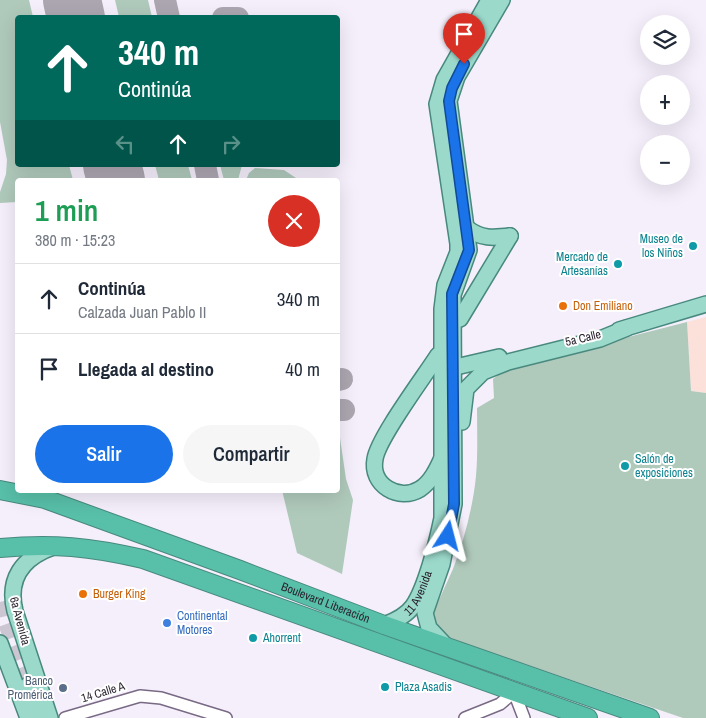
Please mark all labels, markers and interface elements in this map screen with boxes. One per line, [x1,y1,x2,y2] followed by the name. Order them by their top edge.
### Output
[443,13,485,64] pin
[640,15,690,185] map controls
[640,15,690,65] button: layers
[450,20,478,48] icon: arrive
[118,29,199,76] text: 340 m
[35,35,100,100] icon: ahead
[118,74,191,104] text: Continúa
[640,75,690,125] button: +
[111,130,139,158] icon: left
[164,130,192,158] icon: ahead
[217,130,245,158] icon: right
[640,135,690,185] button: −
[35,190,98,230] text: 1 min
[268,195,320,247] button: close
[35,229,115,251] text: 380 m · 15:23
[640,231,683,261] place label: Museo de los Niños
[687,240,699,252] marker: Museo de los Niños
[556,249,608,279] place label: Mercado de Artesanías
[612,258,624,270] marker: Mercado de Artesanías
[78,275,146,301] text: Continúa
[35,285,63,313] icon: ahead
[277,286,320,312] text: 340 m
[573,298,633,314] place label: Don Emiliano
[557,300,569,312] marker: Don Emiliano
[78,301,206,323] text: Calzada Juan Pablo II
[564,326,602,350] street label: 5a Calle
[35,355,63,383] icon: arrive
[78,356,214,382] text: Llegada al destino
[285,356,320,382] text: 40 m
[35,425,173,483] button: Salir
[183,425,320,483] button: Compartir
[635,451,693,481] place label: Salón de exposiciones
[619,460,631,472] marker: Salón de exposiciones
[421,509,473,561] position arrow
[400,568,436,620] street label: 11 Avenida
[279,578,372,627] street label: Boulevard Liberación
[93,586,146,602] place label: Burger King
[77,588,89,600] marker: Burger King
[6,595,34,647] street label: 6a Avenida
[177,608,227,638] place label: Continental Motores
[161,617,173,629] marker: Continental Motores
[262,630,301,646] place label: Ahorrent
[247,632,259,644] marker: Ahorrent
[8,673,54,703] place label: Banco Promérica
[79,678,127,706] street label: 14 Calle A
[395,679,452,695] place label: Plaza Asadis
[379,681,391,693] marker: Plaza Asadis
[57,682,69,694] marker: Banco Promérica

